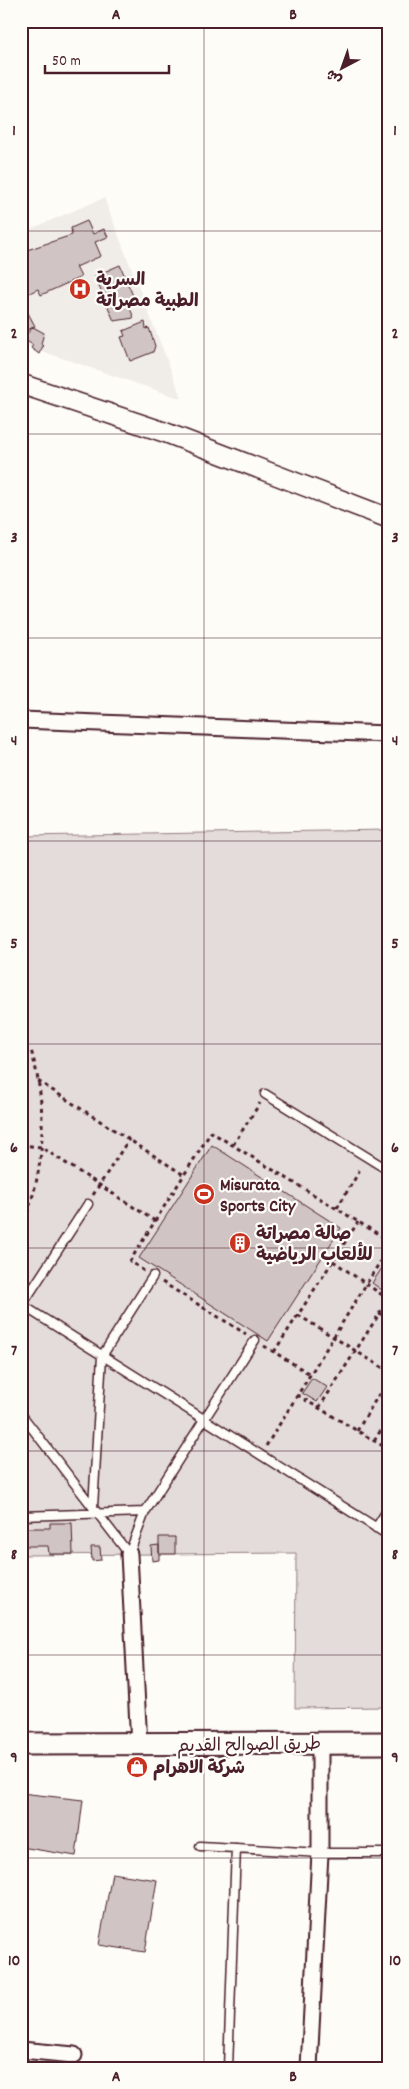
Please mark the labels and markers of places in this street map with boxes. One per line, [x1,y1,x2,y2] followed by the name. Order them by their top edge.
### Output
[96,269,199,315] place label: السرية الطبية مصراتة
[68,277,92,301] hospital icon: السرية الطبية مصراتة
[220,1174,296,1220] place label: Misurata Sports City
[192,1182,216,1206] sports icon: Misurata Sports City
[256,1223,373,1269] place label: صالة مصراتة للألعاب الرياضية
[228,1231,252,1255] building icon: صالة مصراتة للألعاب الرياضية
[125,1755,149,1779] shop icon: شركة الاهرام
[153,1757,245,1782] place label: شركة الاهرام

